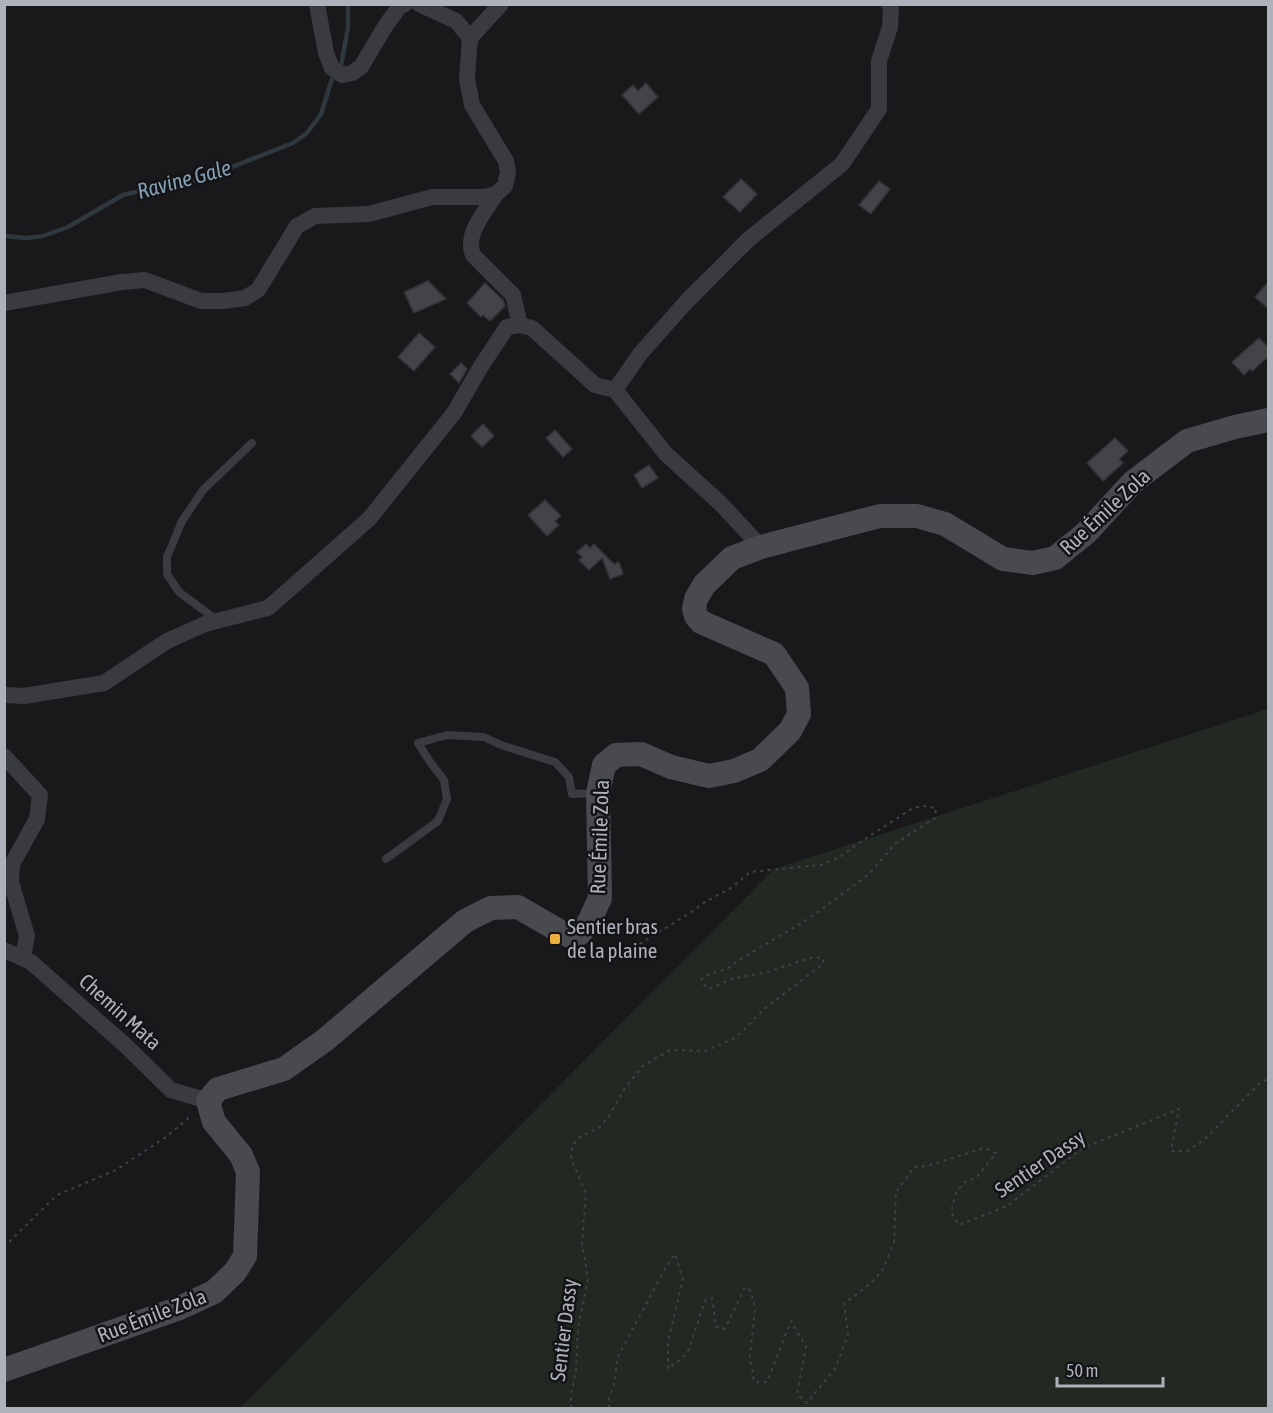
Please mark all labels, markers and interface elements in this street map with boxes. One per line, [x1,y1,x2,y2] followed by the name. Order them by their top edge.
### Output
[134,154,234,204] water label: Ravine Gale
[1054,463,1154,559] street label: Rue Émile Zola
[585,779,613,895] street label: Rue Émile Zola
[567,914,658,962] place label: Sentier bras de la plaine
[548,932,562,946] marker: Sentier bras de la plaine
[75,968,167,1054] street label: Chemin Mata
[990,1124,1089,1202] street label: Sentier Dassy
[545,1277,581,1382] street label: Sentier Dassy
[94,1283,209,1347] street label: Rue Émile Zola
[1057,1350,1164,1388] scale bar
[1066,1360,1098,1381] text: 50 m

